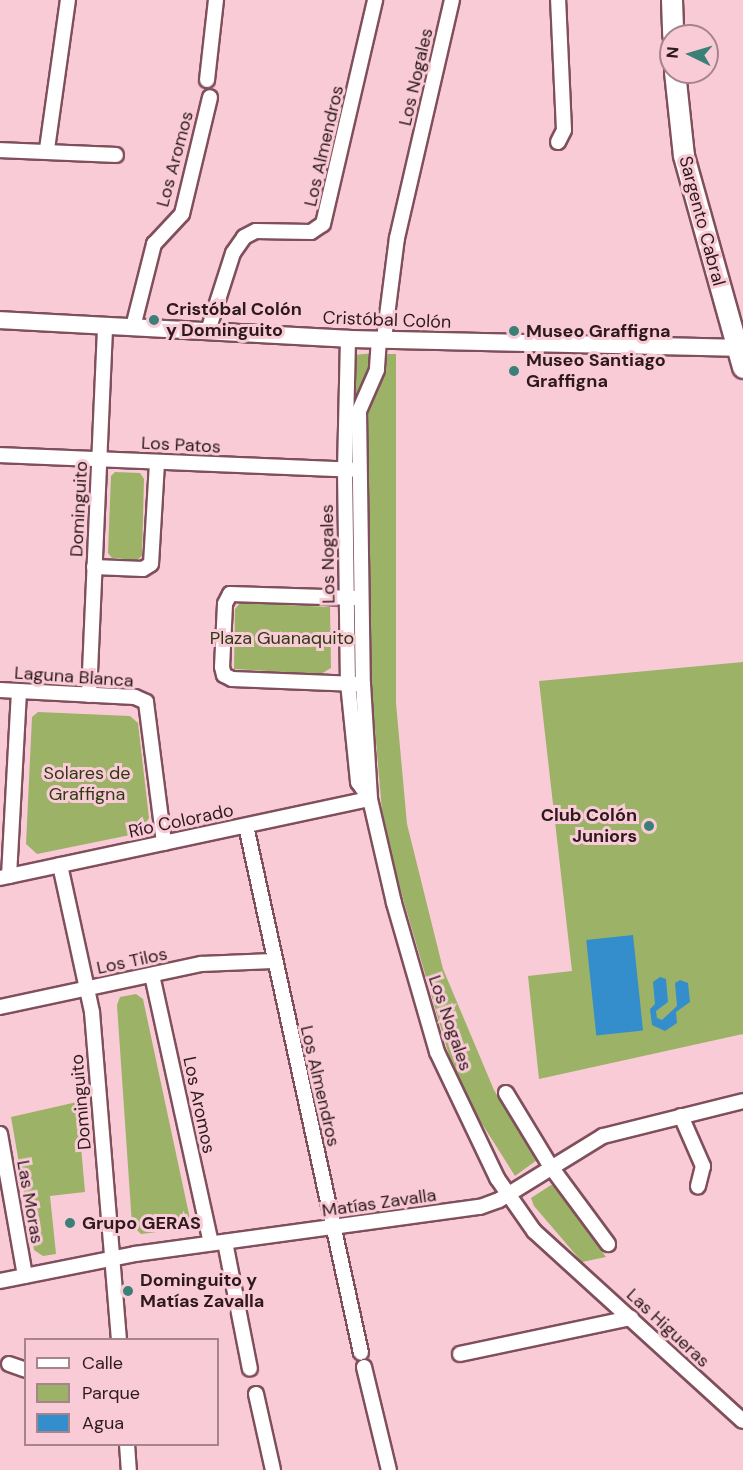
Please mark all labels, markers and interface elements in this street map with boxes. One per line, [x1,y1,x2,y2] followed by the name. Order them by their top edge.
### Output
[659,24,719,84] north arrow
[394,26,438,128] street label: Los Nogales
[662,46,684,59] text: N
[300,83,348,209] street label: Los Almendros
[152,109,198,209] street label: Los Aromos
[674,154,730,288] street label: Sargento Cabral
[166,299,302,342] place label: Cristóbal Colón y Dominguito
[322,307,452,333] street label: Cristóbal Colón
[147,313,161,327] marker: Cristóbal Colón y Dominguito
[526,320,671,342] place label: Museo Graffigna
[507,324,521,338] marker: Museo Graffigna
[526,350,666,392] place label: Museo Santiago Graffigna
[507,364,521,378] marker: Museo Santiago Graffigna
[141,432,221,458] street label: Los Patos
[66,461,92,557] street label: Dominguito
[316,504,340,604] street label: Los Nogales
[210,627,354,649] park label: Plaza Guanaquito
[14,662,134,692] street label: Laguna Blanca
[44,763,130,806] park label: Solares de Graffigna
[126,799,236,843] street label: Río Colorado
[541,805,637,848] place label: Club Colón Juniors
[642,819,656,833] marker: Club Colón Juniors
[95,943,169,979] street label: Los Tilos
[424,972,476,1074] street label: Los Nogales
[296,1023,344,1149] street label: Los Almendros
[66,1053,96,1151] street label: Dominguito
[178,1055,220,1155] street label: Los Aromos
[12,1159,48,1245] street label: Las Moras
[320,1184,438,1222] street label: Matías Zavalla
[82,1212,201,1234] place label: Grupo GERAS
[63,1216,77,1230] marker: Grupo GERAS
[140,1270,264,1312] place label: Dominguito y Matías Zavalla
[121,1284,135,1298] marker: Dominguito y Matías Zavalla
[622,1284,714,1372] street label: Las Higueras
[24,1338,219,1446] legend
[82,1351,123,1375] text: Calle
[82,1381,140,1405] text: Parque
[82,1411,124,1435] text: Agua

